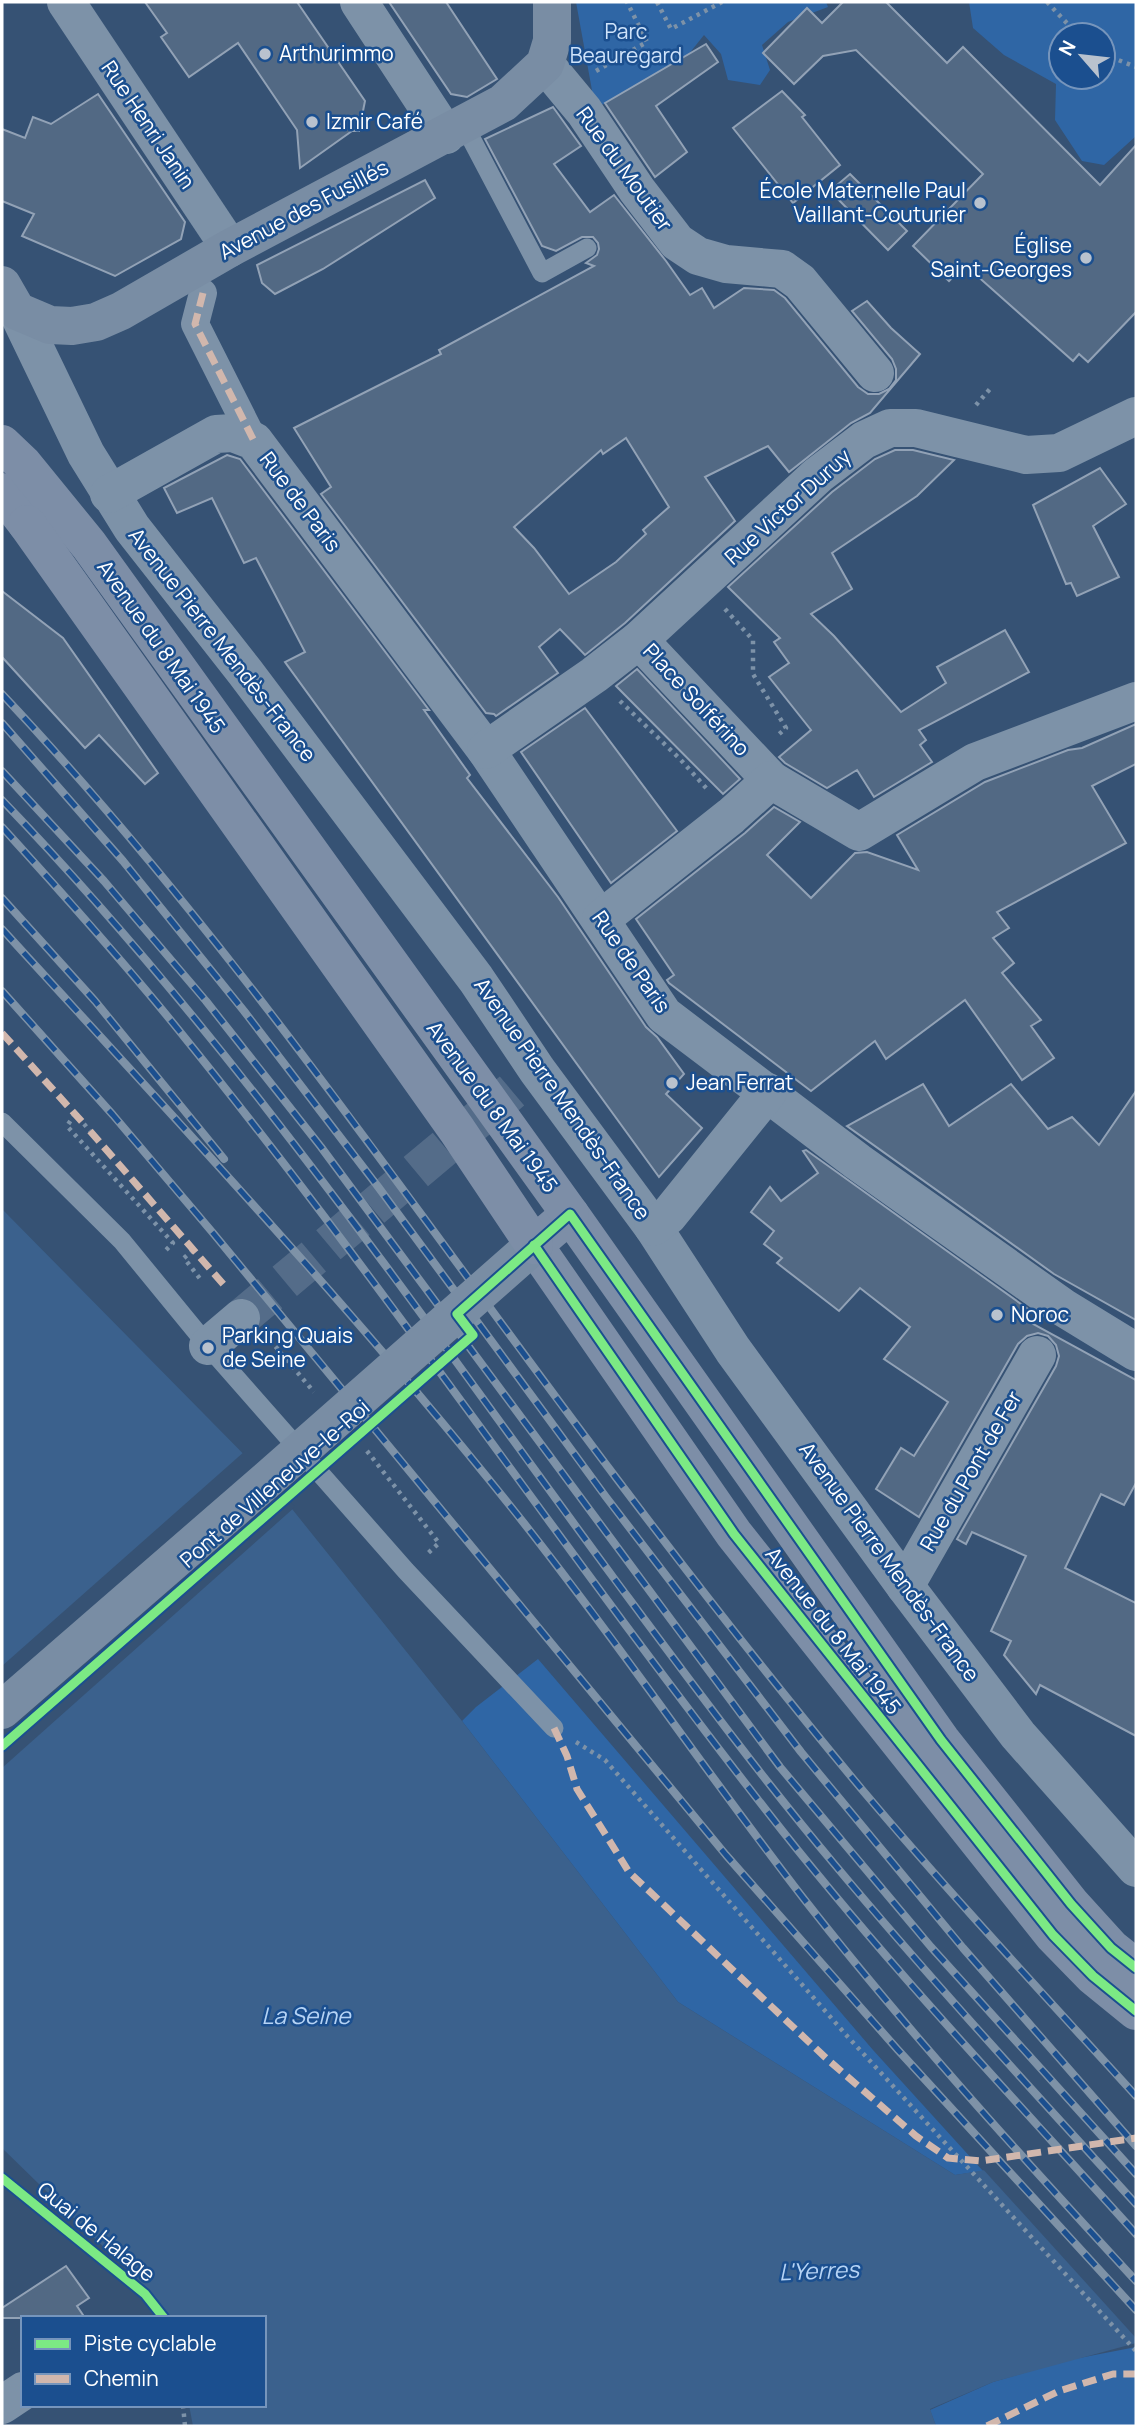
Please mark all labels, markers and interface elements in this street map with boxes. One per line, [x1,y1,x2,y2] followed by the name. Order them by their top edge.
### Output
[570,17,682,69] park label: Parc Beauregard
[1047,21,1117,91] north arrow
[1052,36,1082,60] text: N
[279,39,394,67] place label: Arthurimmo
[257,46,273,62] marker: Arthurimmo
[96,55,202,194] street label: Rue Henri Janin
[570,101,680,236] street label: Rue du Moutier
[326,107,423,135] place label: Izmir Café
[304,114,320,130] marker: Izmir Café
[214,153,393,266] street label: Avenue des Fusillés
[760,176,966,228] place label: École Maternelle Paul Vaillant-Couturier
[972,195,988,211] marker: École Maternelle Paul Vaillant-Couturier
[930,231,1072,283] place label: Église Saint-Georges
[1078,250,1094,266] marker: Église Saint-Georges
[718,442,856,570] street label: Rue Victor Duruy
[254,446,348,557] street label: Rue de Paris
[123,522,323,767] street label: Avenue Pierre Mendès-France
[91,554,232,739] street label: Avenue du 8 Mai 1945
[637,637,756,762] street label: Place Solférino
[586,905,677,1018] street label: Rue de Paris
[468,972,657,1225] street label: Avenue Pierre Mendès-France
[421,1015,565,1198] street label: Avenue du 8 Mai 1945
[686,1068,793,1096] place label: Jean Ferrat
[664,1075,680,1091] marker: Jean Ferrat
[1011,1300,1069,1328] place label: Noroc
[989,1307,1005,1323] marker: Noroc
[222,1321,353,1373] place label: Parking Quais de Seine
[200,1340,216,1356] marker: Parking Quais de Seine
[913,1385,1028,1556] street label: Rue du Pont de Fer
[173,1393,375,1574] street label: Pont de Villeneuve-le-Roi
[793,1436,986,1687] street label: Avenue Pierre Mendès-France
[759,1541,908,1720] street label: Avenue du 8 Mai 1945
[261,1999,352,2031] water label: La Seine
[32,2175,162,2288] street label: Quai de Halage
[778,2253,861,2287] water label: L'Yerres
[21,2316,266,2407] legend
[84,2329,216,2357] text: Piste cyclable
[84,2364,159,2392] text: Chemin

